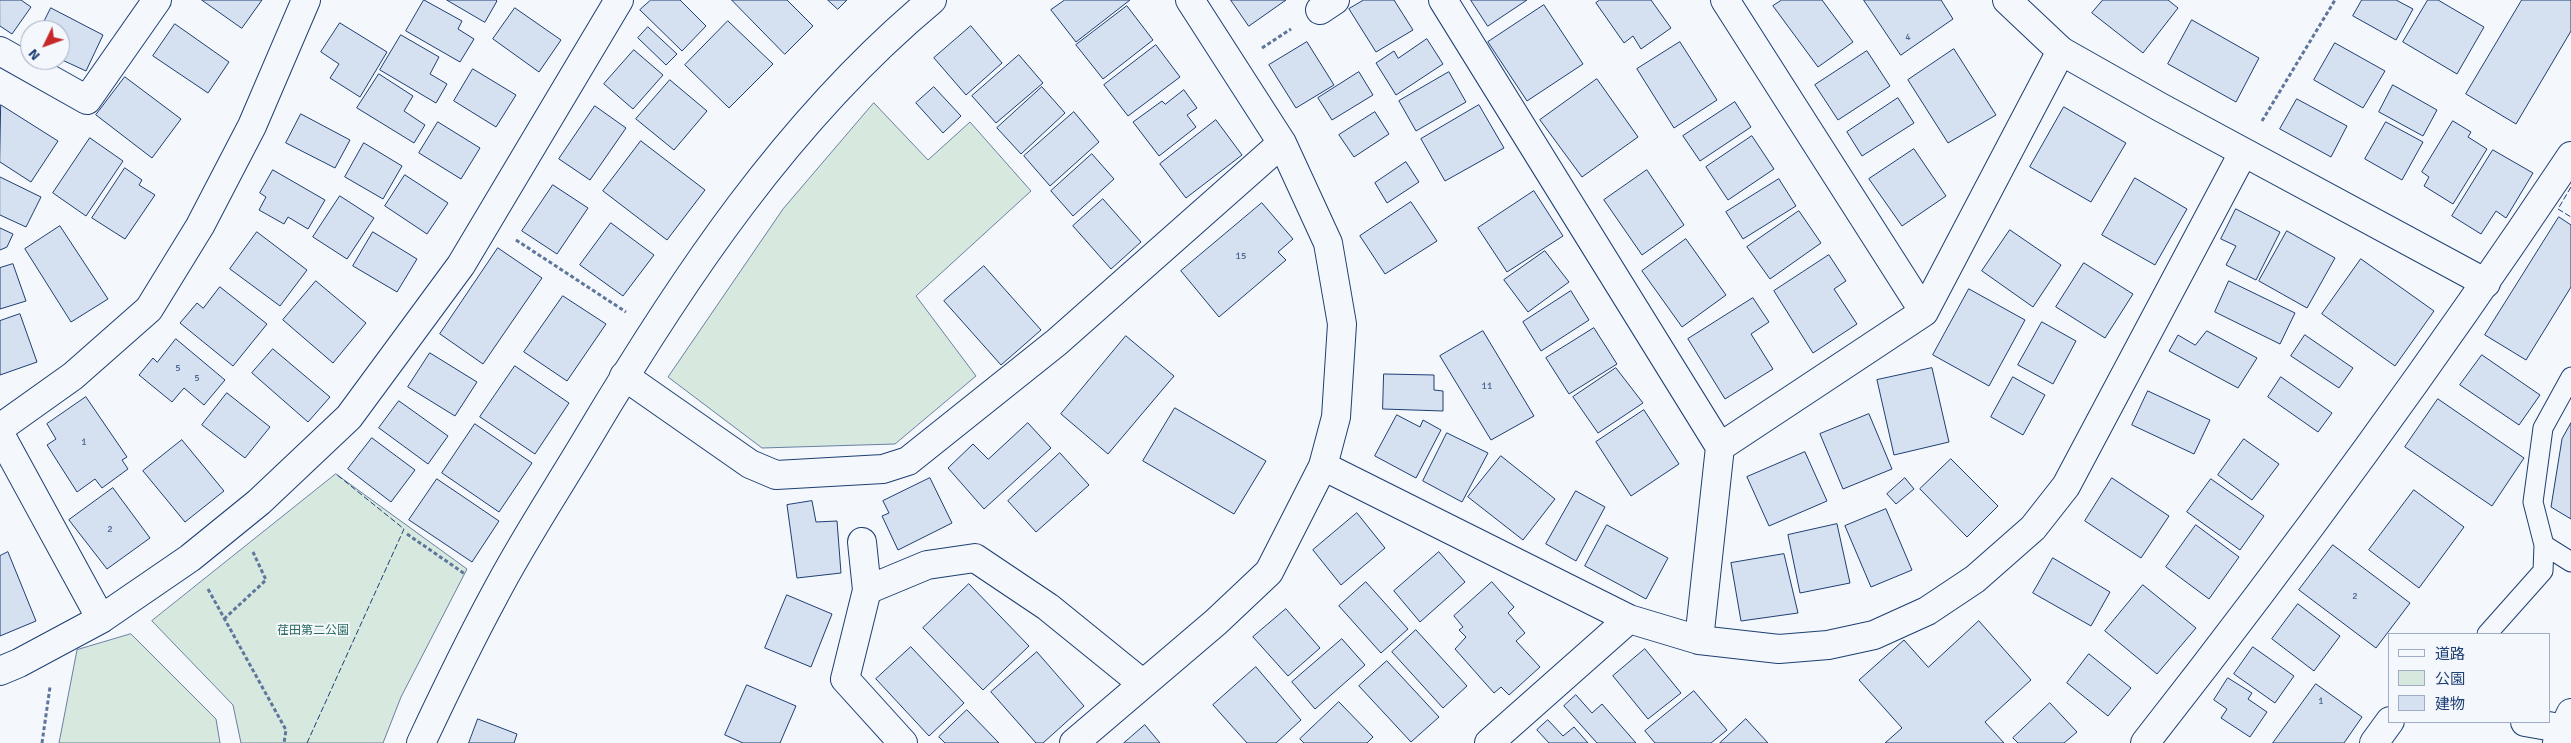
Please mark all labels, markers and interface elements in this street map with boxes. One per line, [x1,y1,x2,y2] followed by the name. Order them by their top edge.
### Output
[20,20,70,70] north arrow
[1905,31,1911,43] house number: 4
[25,45,44,64] text: N
[1236,250,1246,262] house number: 15
[175,362,181,374] house number: 5
[194,372,200,384] house number: 5
[1482,380,1492,392] house number: 11
[81,436,87,448] house number: 1
[107,523,113,535] house number: 2
[2352,590,2358,602] house number: 2
[277,624,349,638] park label: 荏田第二公園
[2388,633,2551,723] legend
[2435,645,2465,663] text: 道路
[2435,670,2465,688] text: 公園
[2318,695,2324,707] house number: 1
[2435,695,2465,713] text: 建物

